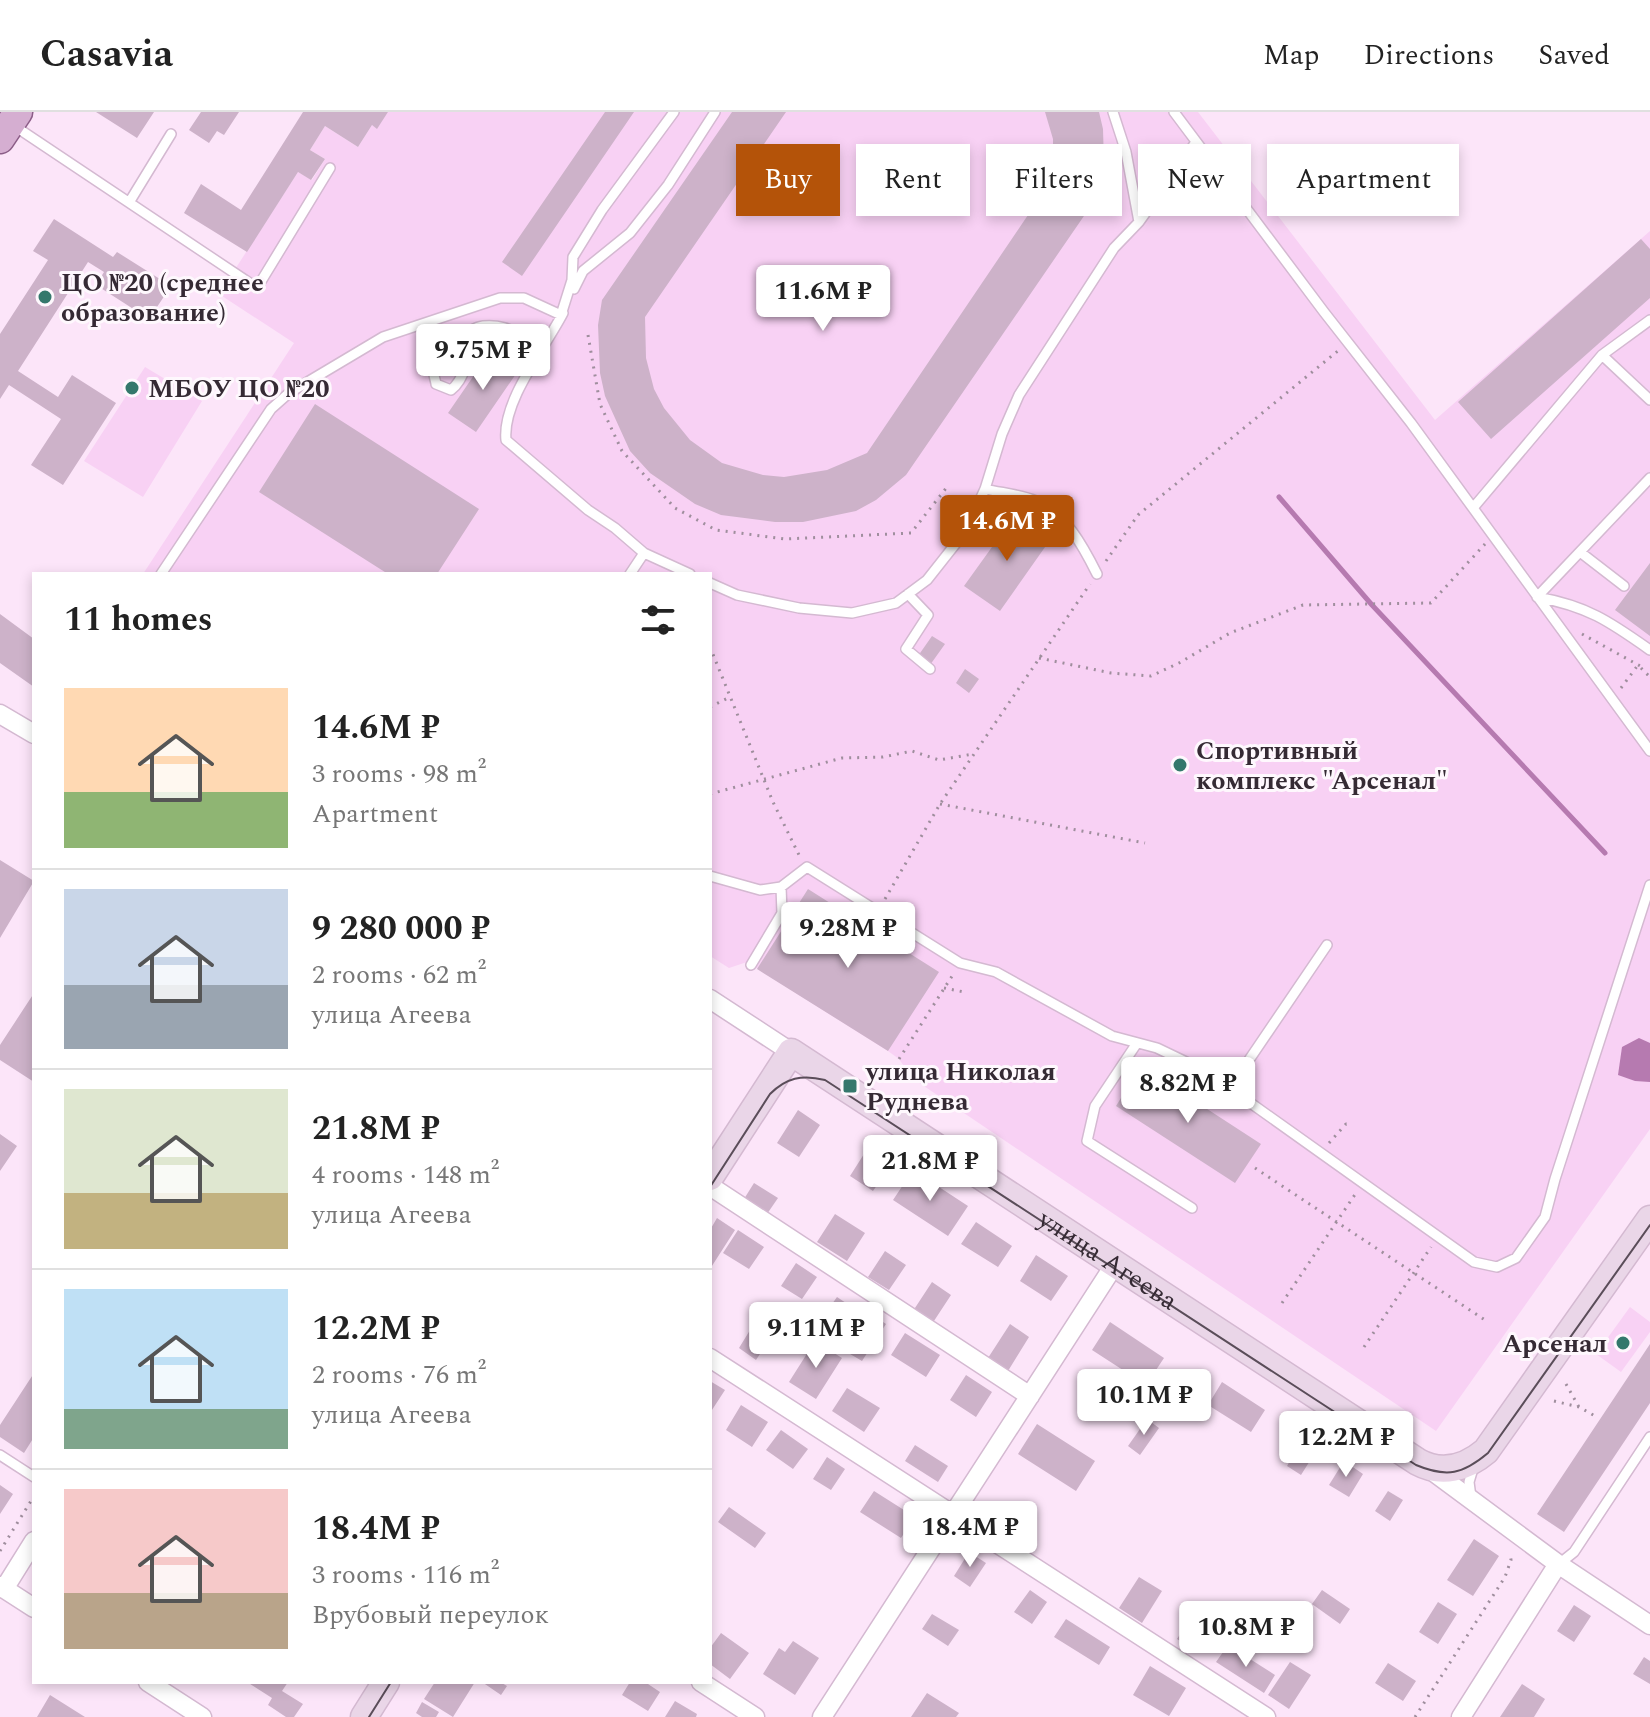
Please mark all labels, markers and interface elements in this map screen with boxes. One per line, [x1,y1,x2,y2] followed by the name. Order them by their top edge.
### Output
[40,26,173,84] text: Casavia
[1263,34,1320,77] text: Map
[1364,34,1494,77] text: Directions
[1538,34,1610,77] text: Saved
[736,144,840,216] chip: Buy
[856,144,970,216] chip: Rent
[986,144,1122,216] chip: Filters
[1138,144,1251,216] chip: New
[1267,144,1459,216] chip: Apartment
[61,263,264,333] place label: ЦО №20 (среднее образование)
[749,265,897,333] pin: 11.6M ₽
[774,271,872,311] text: 11.6M ₽
[36,288,54,306] marker: ЦО №20 (среднее образование)
[409,324,557,392] pin: 9.75M ₽
[434,330,532,370] text: 9.75M ₽
[148,369,330,409] place label: МБОУ ЦО №20
[123,379,141,397] marker: МБОУ ЦО №20
[933,495,1081,563] pin: 14.6M ₽
[958,501,1056,541] text: 14.6M ₽
[64,594,213,646] text: 11 homes
[636,598,680,642] icon: filters
[312,702,440,754] text: 14.6M ₽
[128,720,224,816] icon: home
[1196,731,1448,801] place label: Спортивный комплекс "Арсенал"
[312,754,486,794] text: 3 rooms · 98 m²
[1171,756,1189,774] marker: Спортивный комплекс "Арсенал"
[312,794,438,834] text: Apartment
[774,902,922,970] pin: 9.28M ₽
[312,903,490,955] text: 9 280 000 ₽
[799,908,897,948] text: 9.28M ₽
[128,921,224,1017] icon: home
[312,955,486,995] text: 2 rooms · 62 m²
[312,995,472,1035] text: улица Агеева
[865,1052,1056,1122] place label: улица Николая Руднева
[1114,1057,1262,1125] pin: 8.82M ₽
[1139,1063,1237,1103] text: 8.82M ₽
[841,1077,859,1095] marker: улица Николая Руднева
[312,1103,440,1155] text: 21.8M ₽
[128,1121,224,1217] icon: home
[856,1135,1004,1203] pin: 21.8M ₽
[881,1141,979,1181] text: 21.8M ₽
[312,1155,499,1195] text: 4 rooms · 148 m²
[312,1195,472,1235] text: улица Агеева
[1029,1199,1186,1321] street label: улица Агеева
[742,1302,890,1370] pin: 9.11M ₽
[312,1303,440,1355] text: 12.2M ₽
[767,1308,865,1348] text: 9.11M ₽
[128,1321,224,1417] icon: home
[1502,1324,1607,1364] place label: Арсенал
[1614,1334,1632,1352] marker: Арсенал
[312,1355,486,1395] text: 2 rooms · 76 m²
[1070,1369,1218,1437] pin: 10.1M ₽
[1095,1375,1193,1415] text: 10.1M ₽
[312,1395,472,1435] text: улица Агеева
[1272,1411,1420,1479] pin: 12.2M ₽
[1297,1417,1395,1457] text: 12.2M ₽
[896,1501,1044,1569] pin: 18.4M ₽
[312,1503,440,1555] text: 18.4M ₽
[921,1507,1019,1547] text: 18.4M ₽
[128,1521,224,1617] icon: home
[312,1555,499,1595] text: 3 rooms · 116 m²
[312,1595,549,1635] text: Врубовый переулок
[1172,1601,1320,1669] pin: 10.8M ₽
[1197,1607,1295,1647] text: 10.8M ₽

